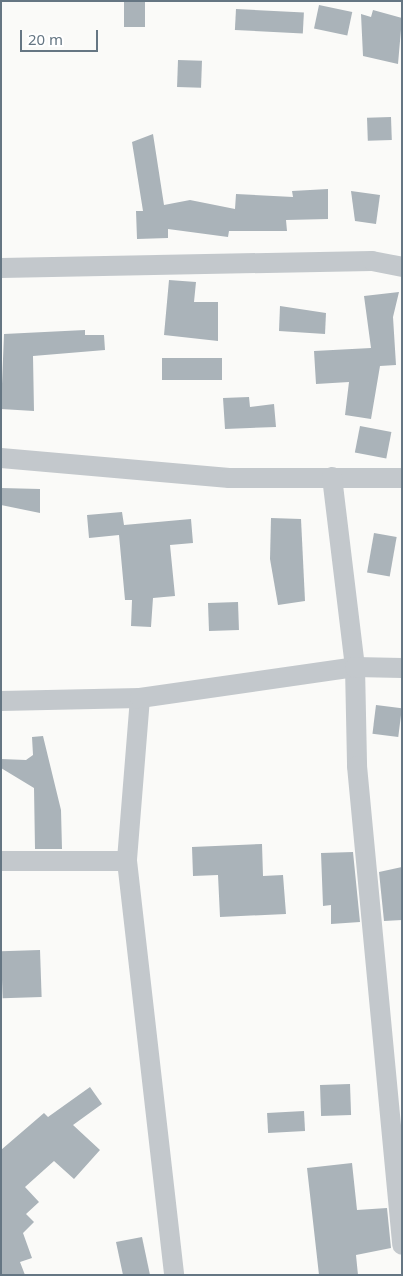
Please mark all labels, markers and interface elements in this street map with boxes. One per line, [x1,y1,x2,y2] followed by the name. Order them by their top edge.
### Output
[22,20,100,52] scale bar
[28,29,63,49] text: 20 m

